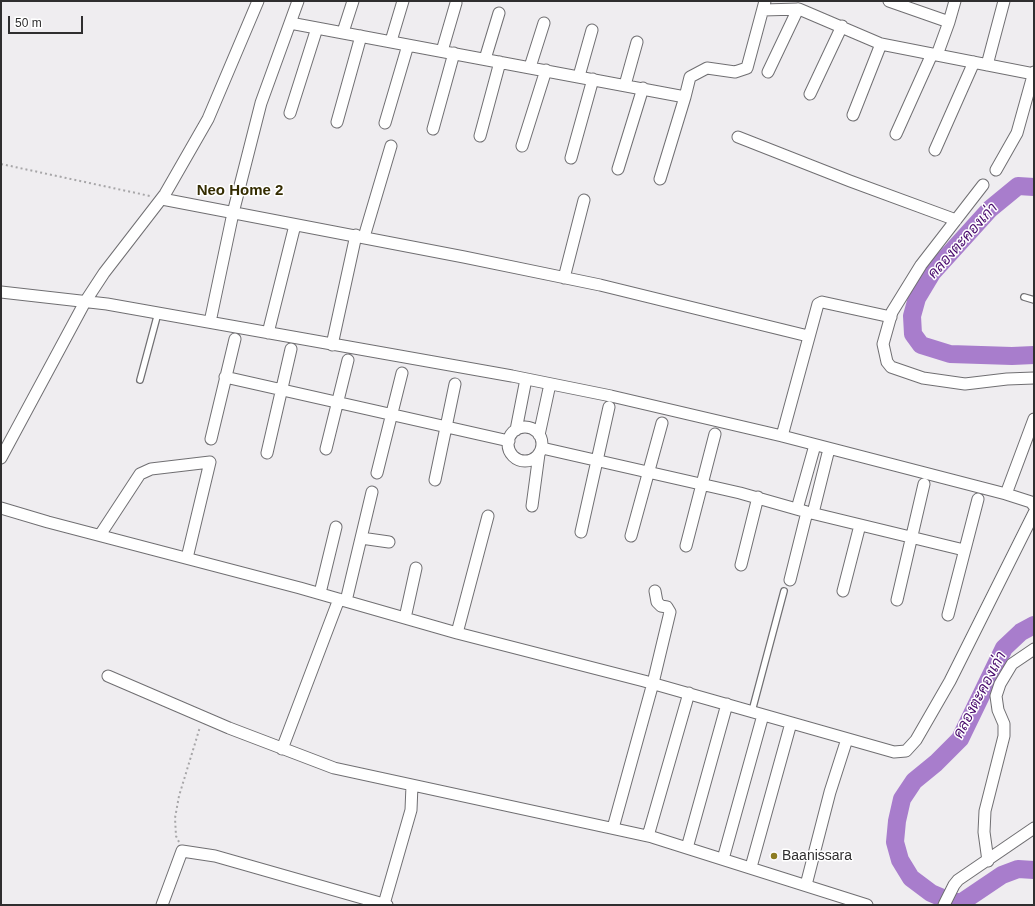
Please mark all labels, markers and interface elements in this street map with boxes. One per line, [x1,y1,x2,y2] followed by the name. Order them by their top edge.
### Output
[10,8,85,34] scale bar
[15,16,42,30] text: 50 m
[197,182,283,200] district label: Neo Home 2
[924,199,1002,283] water label: คลองตะคองเก่า
[950,649,1010,741] water label: คลองตะคองเก่า
[782,848,852,864] place label: Baanissara
[769,851,779,861] marker: Baanissara

